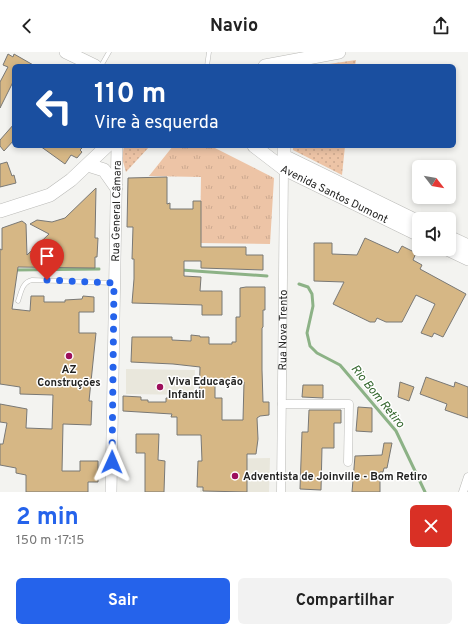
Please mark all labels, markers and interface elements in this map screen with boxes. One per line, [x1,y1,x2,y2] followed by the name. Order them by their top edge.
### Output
[16,15,38,37] icon: back
[210,15,258,38] text: Navio
[430,15,452,37] icon: share
[94,77,166,113] text: 110 m
[28,80,80,132] icon: left
[94,112,218,135] text: Vire à esquerda
[109,160,125,262] street label: Rua General Câmara
[412,160,456,204] north arrow
[412,160,456,256] map controls
[278,162,390,227] street label: Avenida Santos Dumont
[412,212,456,256] button: sound
[30,239,64,280] pin
[36,245,58,267] icon: arrive
[276,290,291,371] street label: Rua Nova Trento
[64,351,74,361] marker: AZ Construções
[347,362,408,432] water label: Rio Bom Retiro
[37,363,101,390] place label: AZ Construções
[168,375,243,402] place label: Viva Educação Infantil
[155,382,165,392] marker: Viva Educação Infantil
[91,441,133,483] position arrow
[243,470,427,484] place label: Adventista de Joinville - Bom Retiro
[230,471,240,481] marker: Adventista de Joinville - Bom Retiro
[16,503,79,533] text: 2 min
[410,505,452,547] button: close
[16,533,84,549] text: 150 m · 17:15
[16,578,230,624] button: Sair
[238,578,452,624] button: Compartilhar

